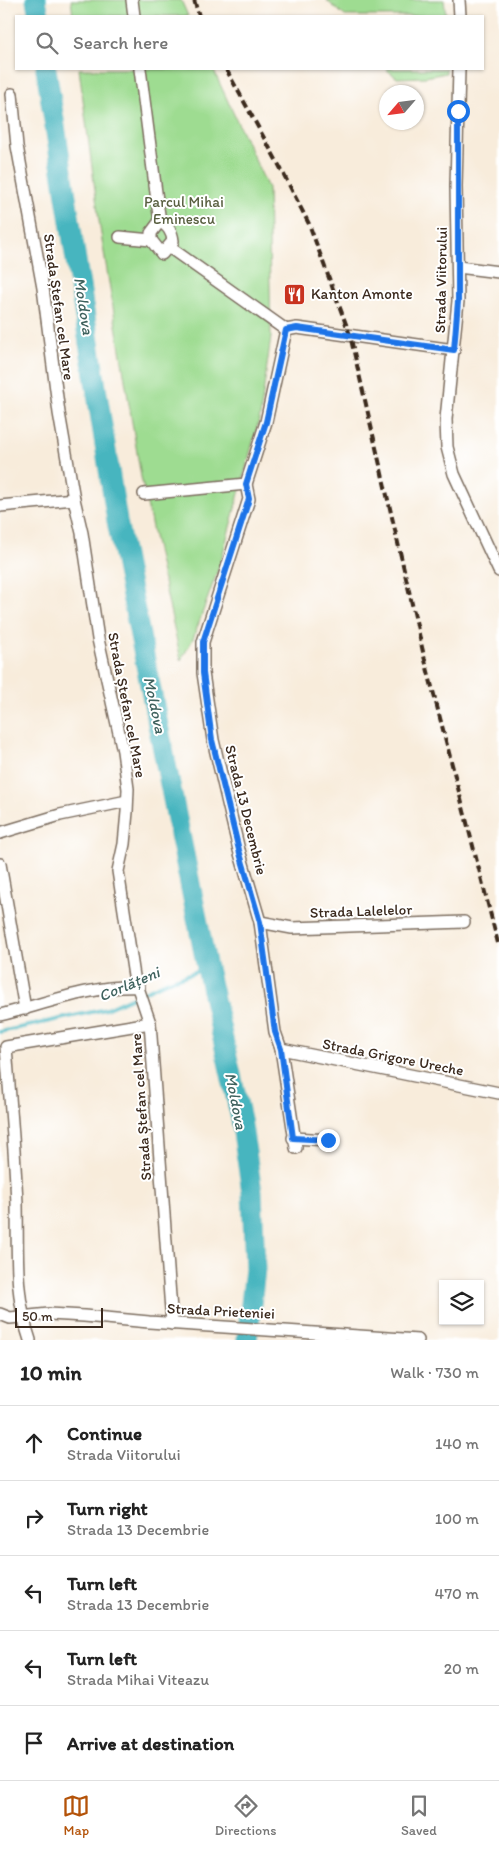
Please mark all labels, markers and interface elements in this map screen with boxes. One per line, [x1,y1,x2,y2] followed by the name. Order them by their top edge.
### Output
[15,15,484,70] search box
[33,29,61,57] icon: search
[73,31,168,54] text: Search here
[379,85,424,130] north arrow
[447,100,470,123] route start
[144,193,224,228] park label: Parcul Mihai Eminescu
[431,227,451,333] street label: Strada Viitorului
[40,233,78,381] street label: Strada Ștefan cel Mare
[70,276,98,337] water label: Moldova
[283,282,307,306] restaurant icon: Kanton Amonte
[311,285,413,303] place label: Kanton Amonte
[104,631,150,779] street label: Strada Ștefan cel Mare
[140,675,170,736] water label: Moldova
[221,743,271,877] street label: Strada 13 Decembrie
[310,900,413,922] street label: Strada Lalelelor
[96,962,164,1005] water label: Corlățeni
[127,1033,155,1181] street label: Strada Ștefan cel Mare
[321,1034,465,1080] street label: Strada Grigore Ureche
[221,1071,251,1132] water label: Moldova
[317,1129,340,1152] route end
[439,1280,484,1325] map controls
[439,1280,484,1325] button: layers
[167,1299,275,1323] street label: Strada Prieteniei
[15,1305,102,1328] scale bar
[22,1308,53,1325] text: 50 m
[20,1360,82,1385] text: 10 min
[390,1363,479,1382] text: Walk · 730 m
[67,1422,142,1445] text: Continue
[20,1429,48,1457] icon: ahead
[435,1434,479,1453] text: 140 m
[67,1445,181,1464] text: Strada Viitorului
[67,1497,148,1520] text: Turn right
[20,1504,48,1532] icon: right
[435,1509,479,1528] text: 100 m
[67,1520,209,1539] text: Strada 13 Decembrie
[67,1572,137,1595] text: Turn left
[20,1579,48,1607] icon: left
[435,1584,479,1603] text: 470 m
[67,1595,209,1614] text: Strada 13 Decembrie
[67,1647,137,1670] text: Turn left
[20,1654,48,1682] icon: left
[444,1659,479,1678] text: 20 m
[67,1670,209,1689] text: Strada Mihai Viteazu
[20,1729,48,1757] icon: arrive
[67,1732,234,1755] text: Arrive at destination
[62,1792,90,1839] tab: Map
[215,1792,276,1839] tab: Directions
[401,1792,437,1839] tab: Saved

